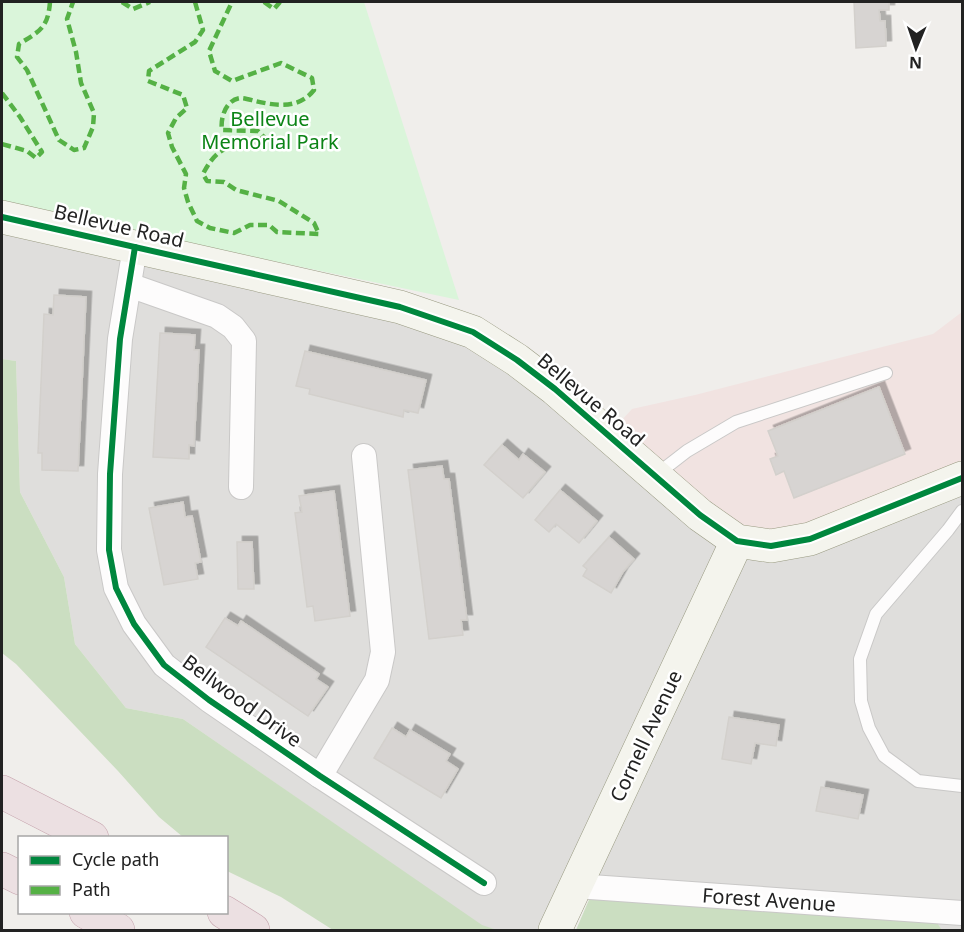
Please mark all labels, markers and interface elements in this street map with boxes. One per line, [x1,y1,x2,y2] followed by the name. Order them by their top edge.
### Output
[886,18,946,78] north arrow
[909,52,922,74] text: N
[201,105,339,155] park label: Bellevue Memorial Park
[52,197,187,254] street label: Bellevue Road
[532,347,651,453] street label: Bellevue Road
[177,648,307,753] street label: Bellwood Drive
[603,666,688,806] street label: Cornell Avenue
[18,836,228,914] legend
[72,847,159,871] text: Cycle path
[72,877,111,901] text: Path
[701,881,837,918] street label: Forest Avenue

